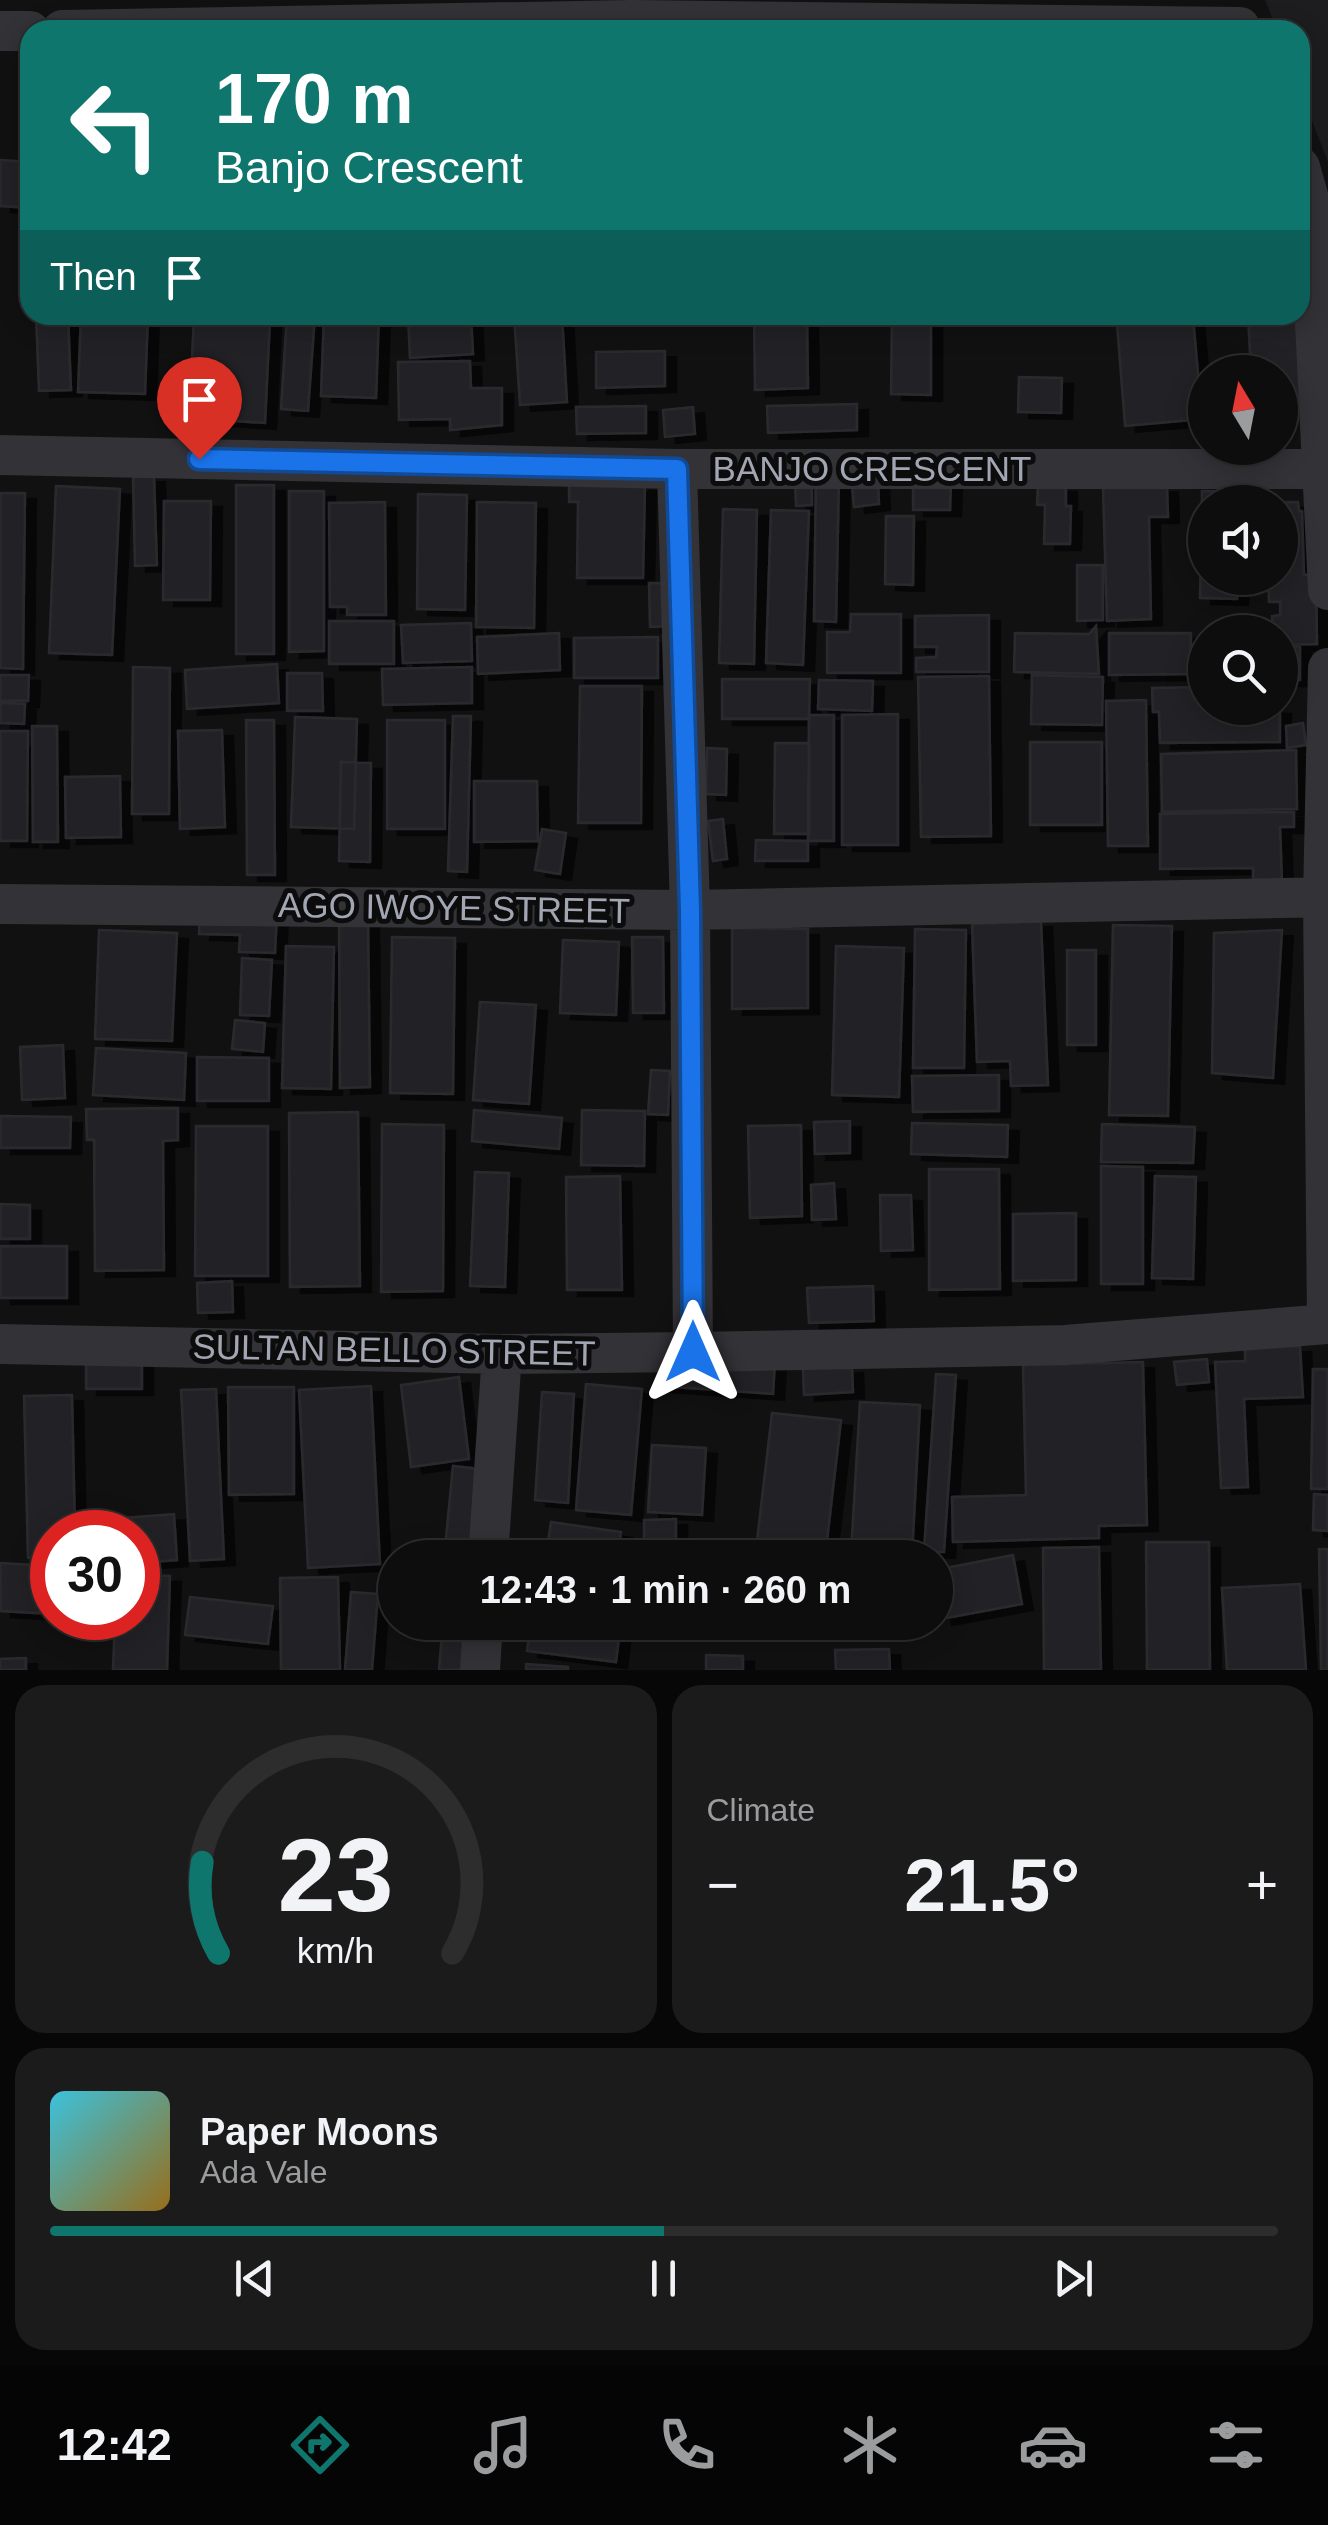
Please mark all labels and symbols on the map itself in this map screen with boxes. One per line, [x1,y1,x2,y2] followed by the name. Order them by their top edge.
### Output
[1188,355,1298,465] north arrow
[157,357,242,460] pin
[713,449,1031,488] street label: BANJO CRESCENT
[278,885,630,930] street label: AGO IWOYE STREET
[641,1300,745,1404] position arrow
[192,1326,596,1373] street label: SULTAN BELLO STREET
[30,1510,160,1640] speed limit sign: 30

